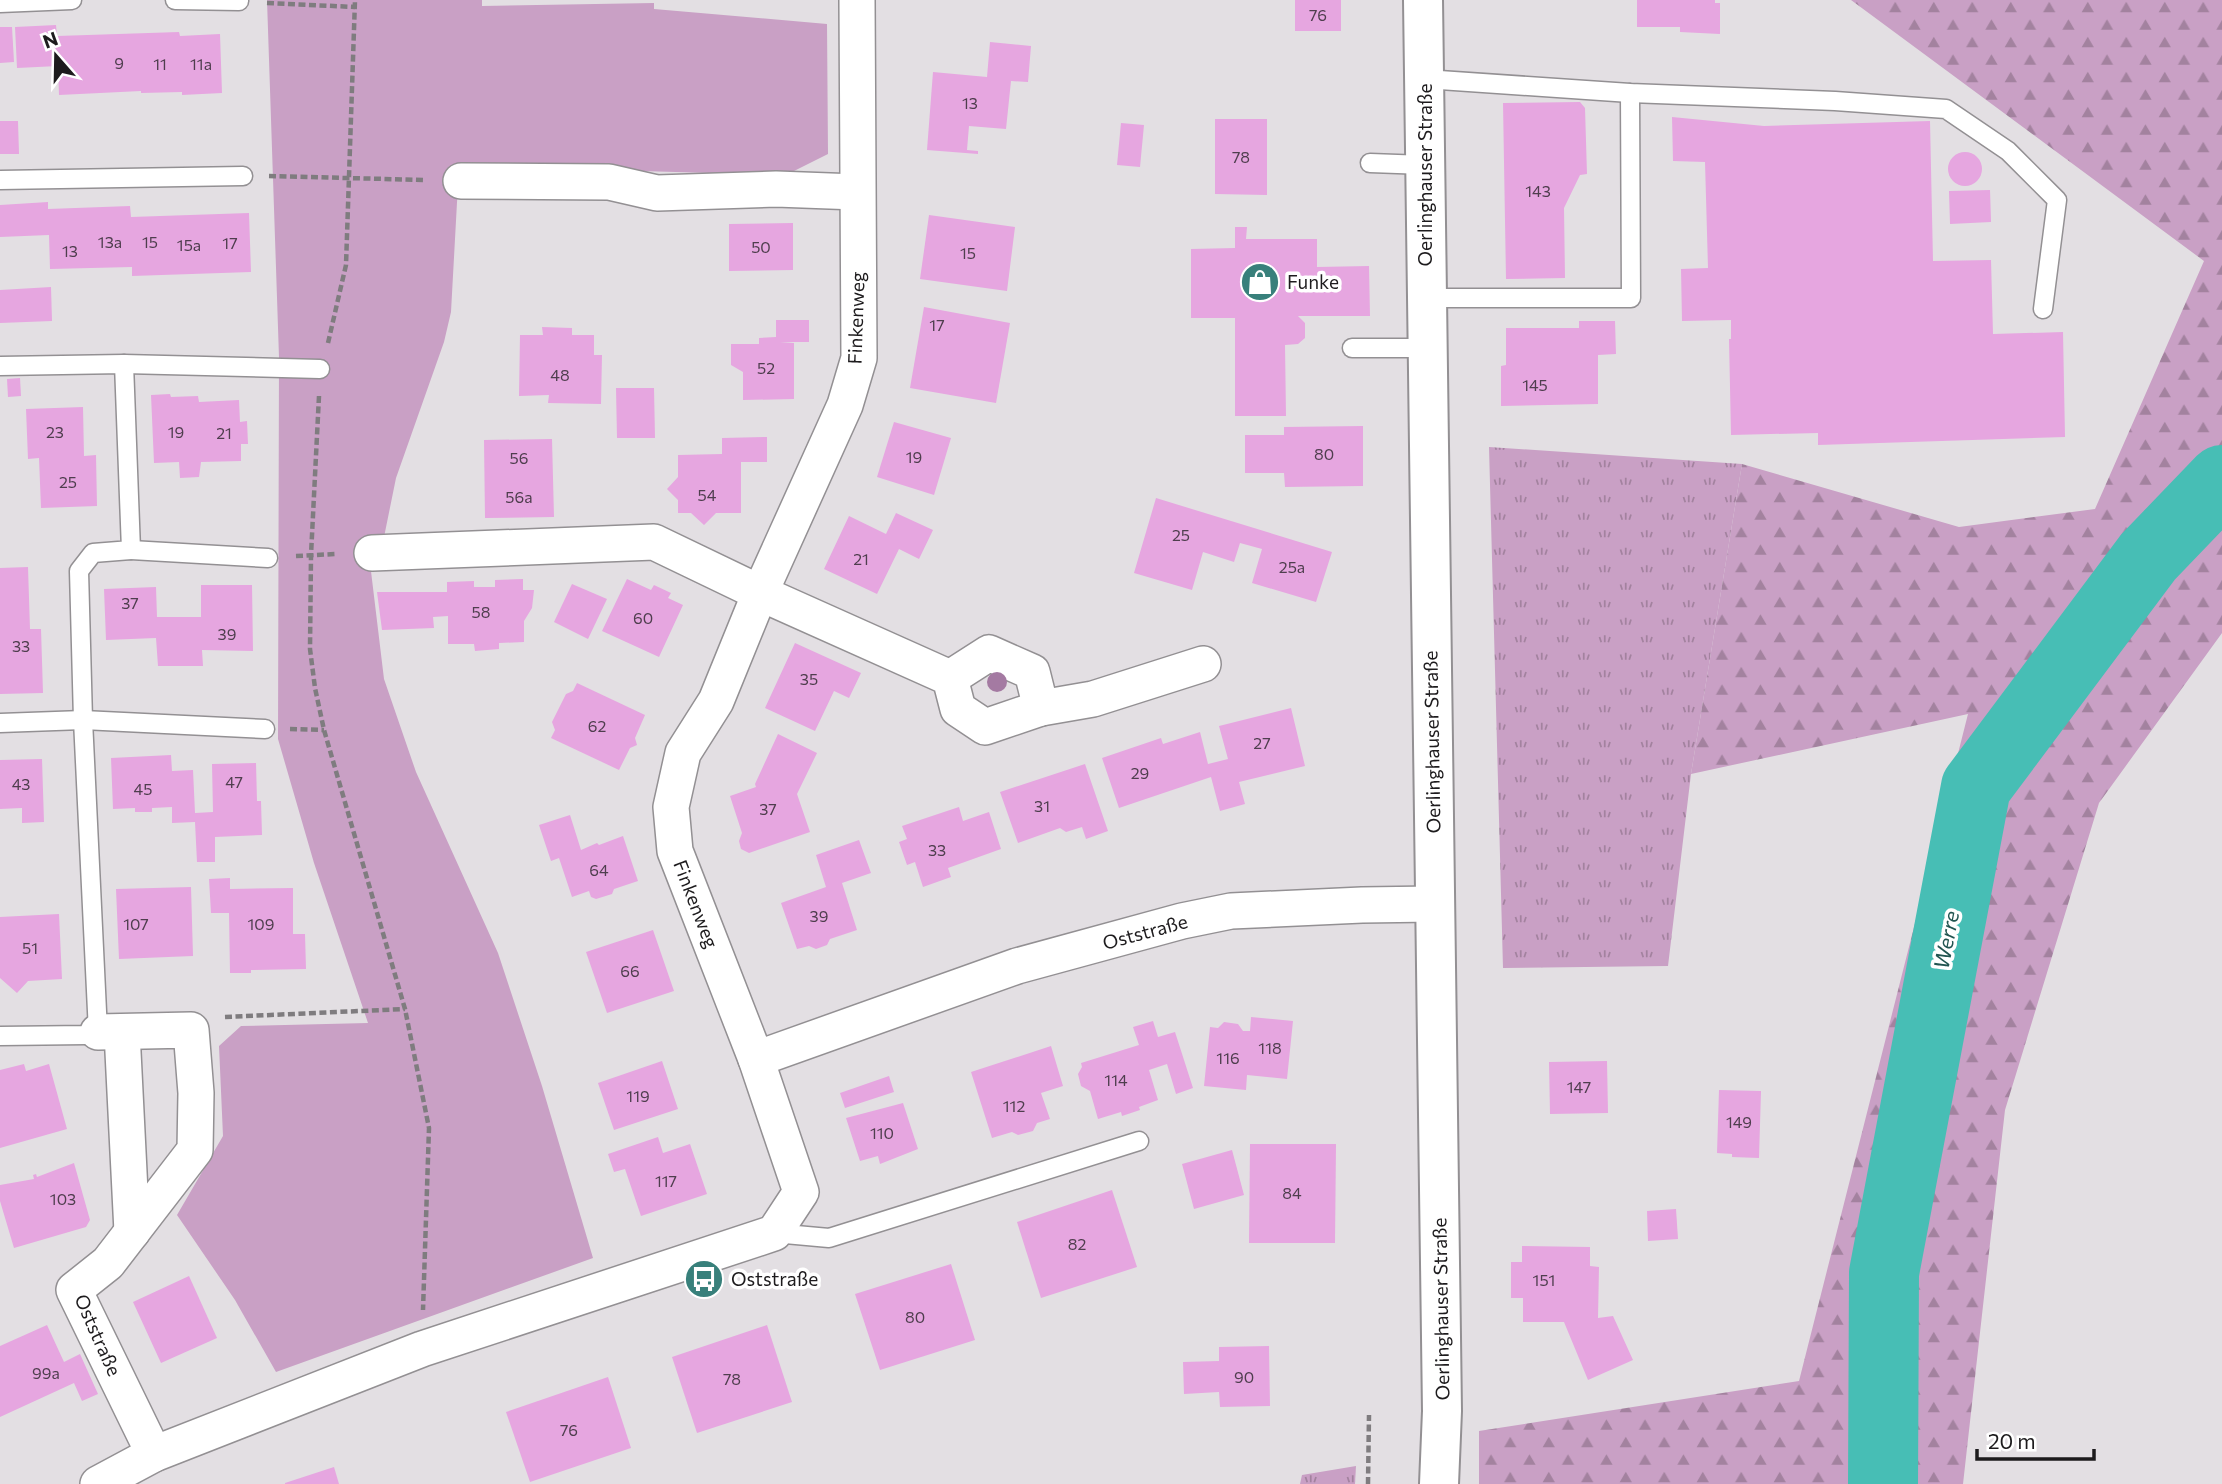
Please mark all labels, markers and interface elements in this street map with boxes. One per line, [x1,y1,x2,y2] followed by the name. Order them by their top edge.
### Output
[1309,5,1327,24] house number: 76
[21,21,91,91] north arrow
[39,26,61,53] text: N
[114,53,124,72] house number: 9
[153,54,167,73] house number: 11
[190,54,212,73] house number: 11a
[1413,84,1436,266] street label: Oerlinghauser Straße
[962,93,978,112] house number: 13
[1232,147,1250,166] house number: 78
[1525,181,1551,200] house number: 143
[98,232,122,251] house number: 13a
[142,232,158,251] house number: 15
[222,233,238,252] house number: 17
[177,235,201,254] house number: 15a
[751,237,771,256] house number: 50
[62,241,78,260] house number: 13
[960,243,976,262] house number: 15
[1239,261,1281,303] shop icon: Funke
[1287,270,1339,293] place label: Funke
[842,271,869,365] street label: Finkenweg
[929,315,945,334] house number: 17
[757,358,775,377] house number: 52
[550,365,570,384] house number: 48
[1522,375,1548,394] house number: 145
[46,422,64,441] house number: 23
[168,422,184,441] house number: 19
[216,423,232,442] house number: 21
[1314,444,1334,463] house number: 80
[906,447,922,466] house number: 19
[510,448,528,467] house number: 56
[59,472,77,491] house number: 25
[698,485,717,504] house number: 54
[505,487,533,506] house number: 56a
[1172,525,1190,544] house number: 25
[853,549,869,568] house number: 21
[1279,557,1305,576] house number: 25a
[121,593,139,612] house number: 37
[472,602,490,621] house number: 58
[633,608,653,627] house number: 60
[218,624,236,643] house number: 39
[12,636,30,655] house number: 33
[1418,650,1445,834] street label: Oerlinghauser Straße
[800,669,818,688] house number: 35
[588,716,606,735] house number: 62
[1253,733,1271,752] house number: 27
[1131,763,1149,782] house number: 29
[225,772,243,791] house number: 47
[12,774,30,793] house number: 43
[134,779,152,798] house number: 45
[1034,796,1050,815] house number: 31
[759,799,777,818] house number: 37
[928,840,946,859] house number: 33
[669,857,724,951] street label: Finkenweg
[589,860,609,879] house number: 64
[810,906,828,925] house number: 39
[1100,909,1190,954] street label: Oststraße
[1928,909,1963,971] water label: Werre
[123,914,149,933] house number: 107
[248,914,275,933] house number: 109
[22,938,38,957] house number: 51
[620,961,640,980] house number: 66
[1258,1038,1282,1057] house number: 118
[1216,1048,1240,1067] house number: 116
[1104,1070,1128,1089] house number: 114
[1567,1077,1591,1096] house number: 147
[626,1086,650,1105] house number: 119
[1003,1096,1025,1115] house number: 112
[1726,1112,1752,1131] house number: 149
[870,1123,894,1142] house number: 110
[655,1171,677,1190] house number: 117
[1282,1183,1302,1202] house number: 84
[50,1189,76,1208] house number: 103
[1427,1217,1454,1401] street label: Oerlinghauser Straße
[1068,1234,1086,1253] house number: 82
[683,1258,725,1300] bus stop icon: Oststraße
[731,1267,818,1290] place label: Oststraße
[1533,1270,1555,1289] house number: 151
[70,1290,127,1379] street label: Oststraße
[905,1307,925,1326] house number: 80
[32,1363,60,1382] house number: 99a
[1234,1367,1254,1386] house number: 90
[723,1369,741,1388] house number: 78
[1977,1418,2094,1462] scale bar
[560,1420,578,1439] house number: 76
[1988,1428,2036,1453] text: 20 m

